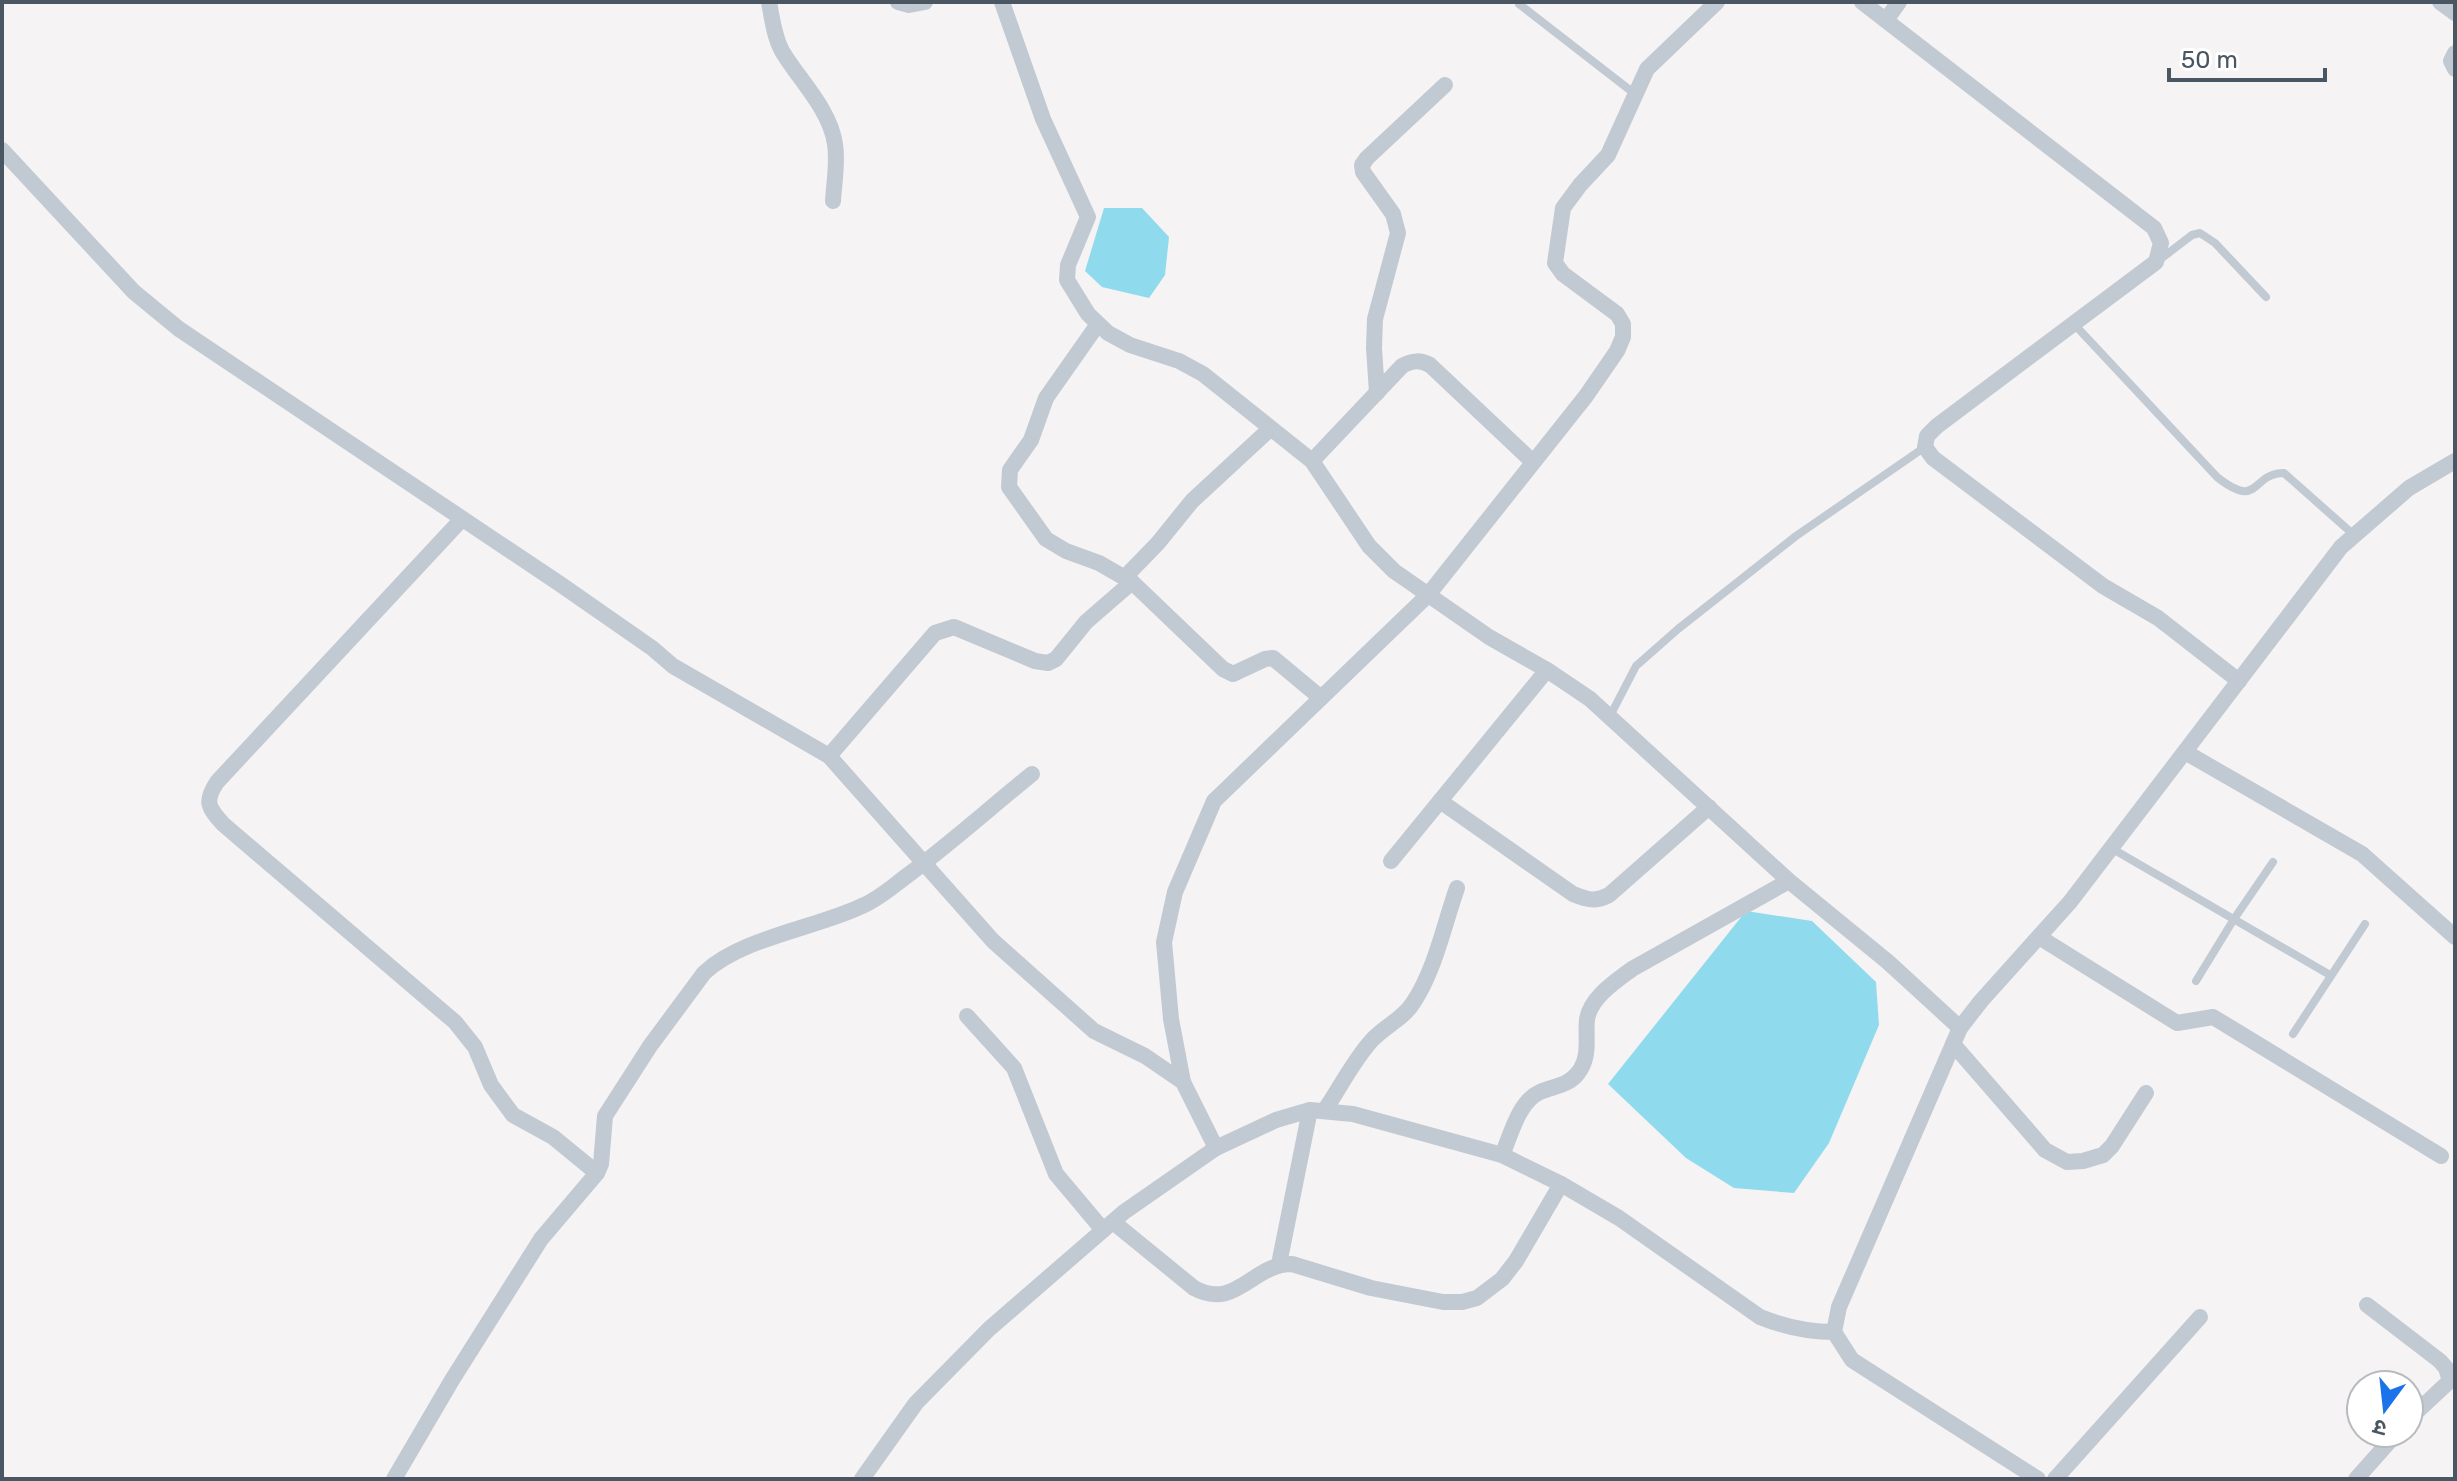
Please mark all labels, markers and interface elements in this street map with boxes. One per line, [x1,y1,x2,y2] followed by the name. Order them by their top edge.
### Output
[2169,32,2325,82] scale bar
[2181,46,2238,74] text: 50 m
[2345,1369,2425,1449] north arrow
[2369,1413,2390,1443] text: उ

